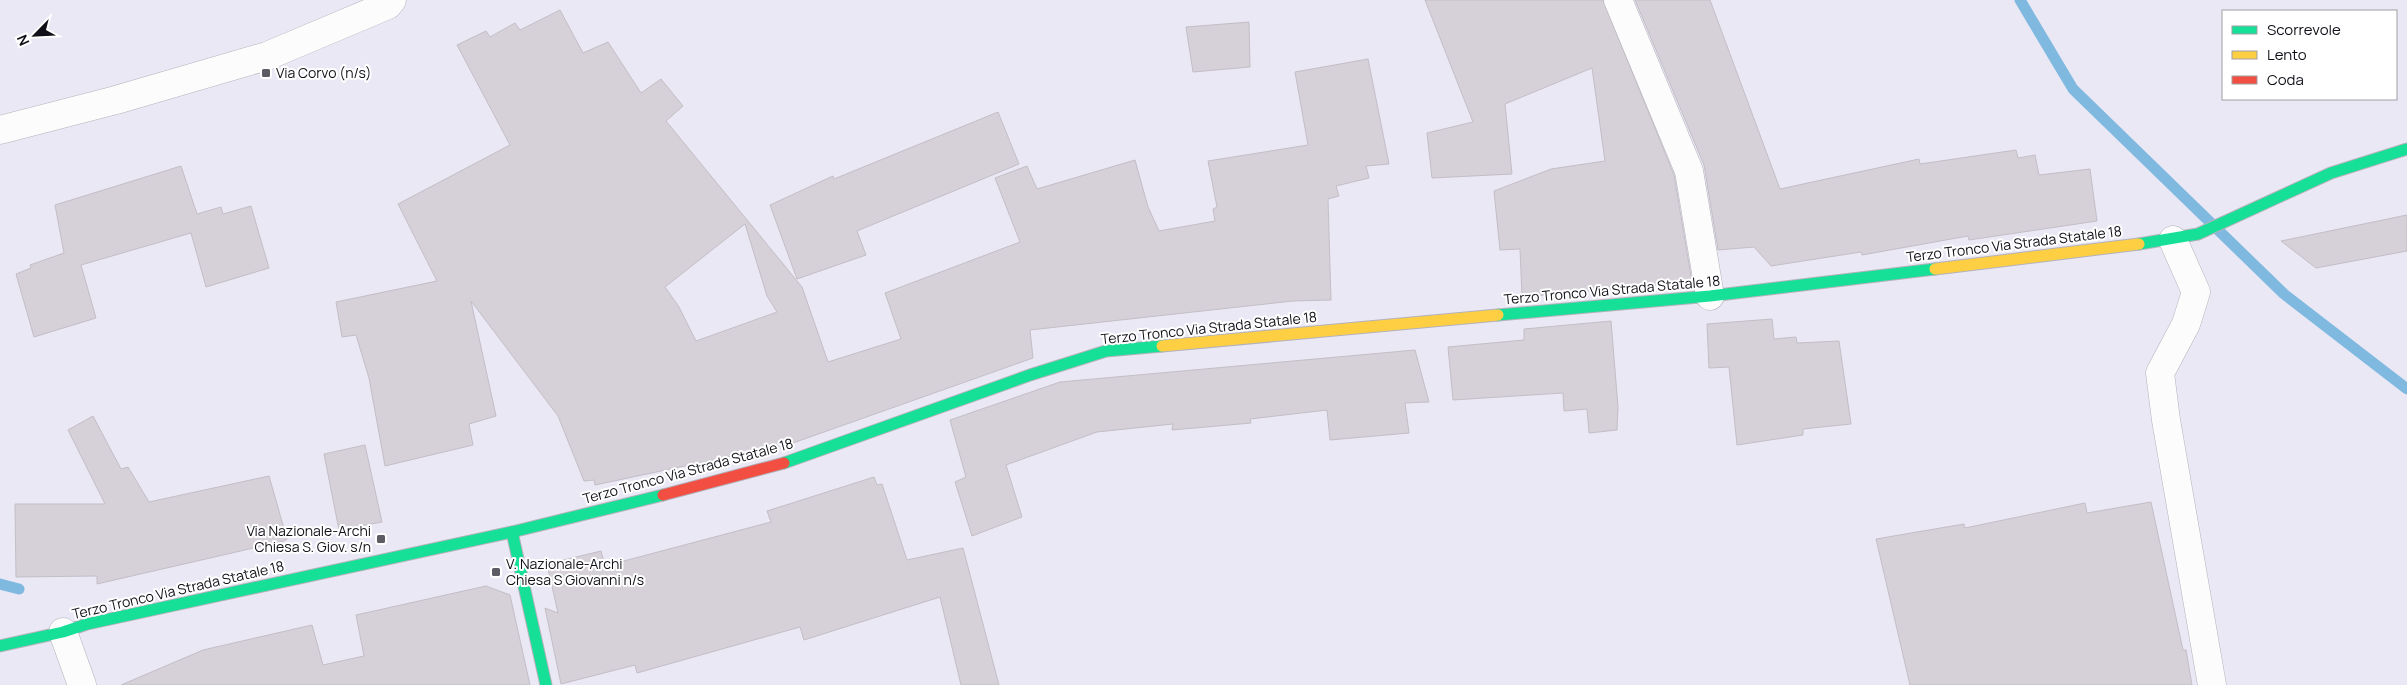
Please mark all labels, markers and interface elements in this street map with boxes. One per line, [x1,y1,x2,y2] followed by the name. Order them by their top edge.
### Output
[10,10,60,60] north arrow
[2222,10,2397,100] legend
[2267,19,2341,40] text: Scorrevole
[12,32,33,49] text: N
[2267,44,2307,65] text: Lento
[276,63,372,82] place label: Via Corvo (n/s)
[260,67,272,79] marker: Via Corvo (n/s)
[2267,69,2304,90] text: Coda
[1905,221,2123,266] street label: Terzo Tronco Via Strada Statale 18
[1503,271,1721,308] street label: Terzo Tronco Via Strada Statale 18
[1100,307,1318,348] street label: Terzo Tronco Via Strada Statale 18
[581,433,795,508] street label: Terzo Tronco Via Strada Statale 18
[246,521,371,556] place label: Via Nazionale-Archi Chiesa S. Giov. s/n
[375,533,387,545] marker: Via Nazionale-Archi Chiesa S. Giov. s/n
[506,554,644,589] place label: V. Nazionale-Archi Chiesa S Giovanni n/s
[70,556,286,623] street label: Terzo Tronco Via Strada Statale 18
[490,566,502,578] marker: V. Nazionale-Archi Chiesa S Giovanni n/s

